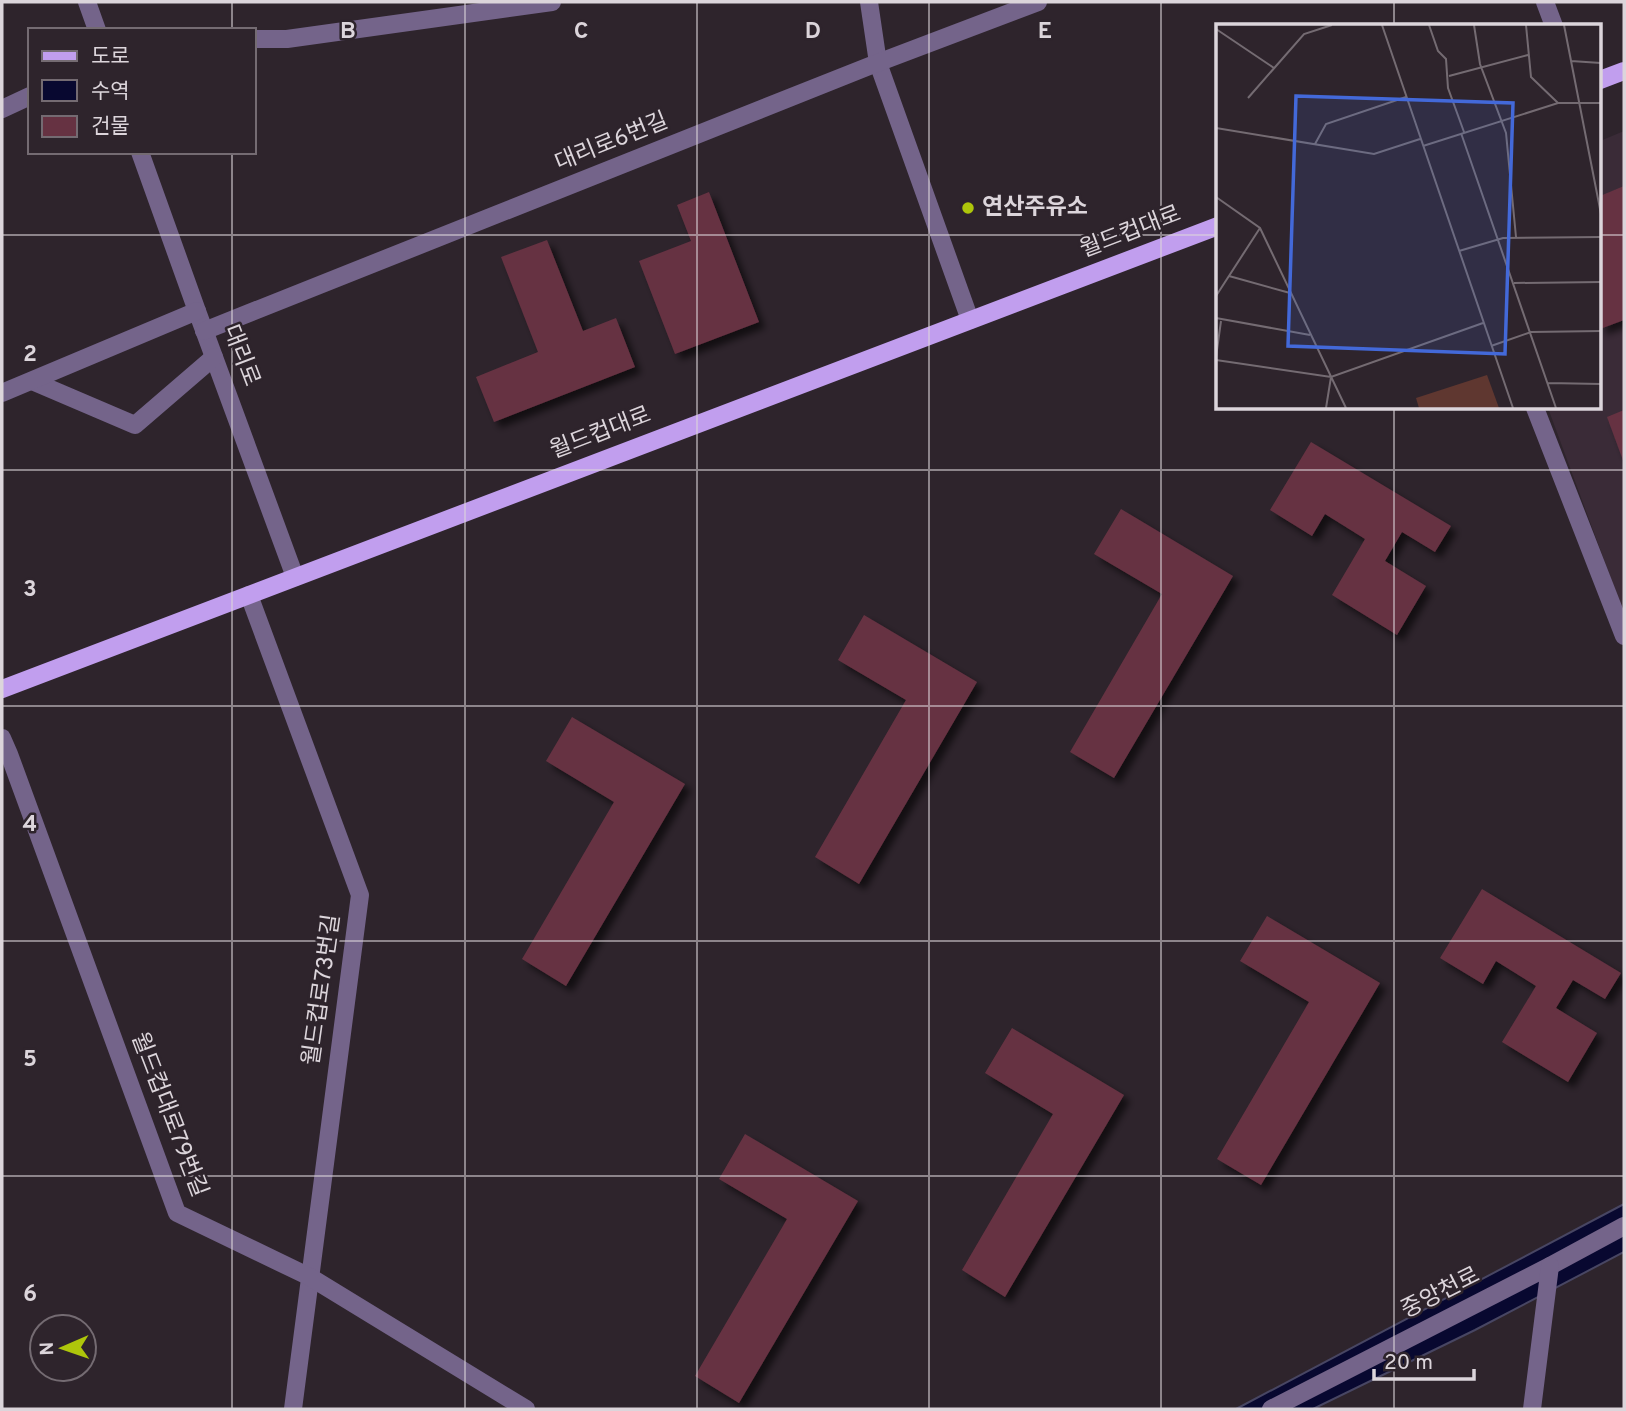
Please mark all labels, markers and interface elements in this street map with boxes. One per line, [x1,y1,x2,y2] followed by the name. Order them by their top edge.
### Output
[340,18,356,47] text: B
[574,18,588,47] text: C
[805,18,821,47] text: D
[1038,18,1052,47] text: E
[1216,24,1602,410] inset map
[28,28,256,154] legend
[91,44,130,71] text: 도로
[91,79,130,106] text: 수역
[551,107,673,179] street label: 대리로6번길
[91,114,130,141] text: 건물
[982,194,1088,223] place label: 연산주유소
[960,200,976,216] marker: 연산주유소
[1076,201,1186,265] street label: 월드컵대로
[215,321,265,391] street label: 대리로
[23,341,37,370] text: 2
[546,402,656,466] street label: 월드컵대로
[23,576,37,605] text: 3
[23,811,37,840] text: 4
[298,912,348,1068] street label: 월드컵로73번길
[123,1029,213,1201] street label: 월드컵대로79번길
[23,1046,37,1075] text: 5
[1397,1262,1485,1326] street label: 중앙천로
[23,1281,37,1310] text: 6
[28,1313,98,1383] north arrow
[1374,1338,1474,1382] scale bar
[36,1341,60,1356] text: N
[1384,1350,1433,1377] text: 20 m

